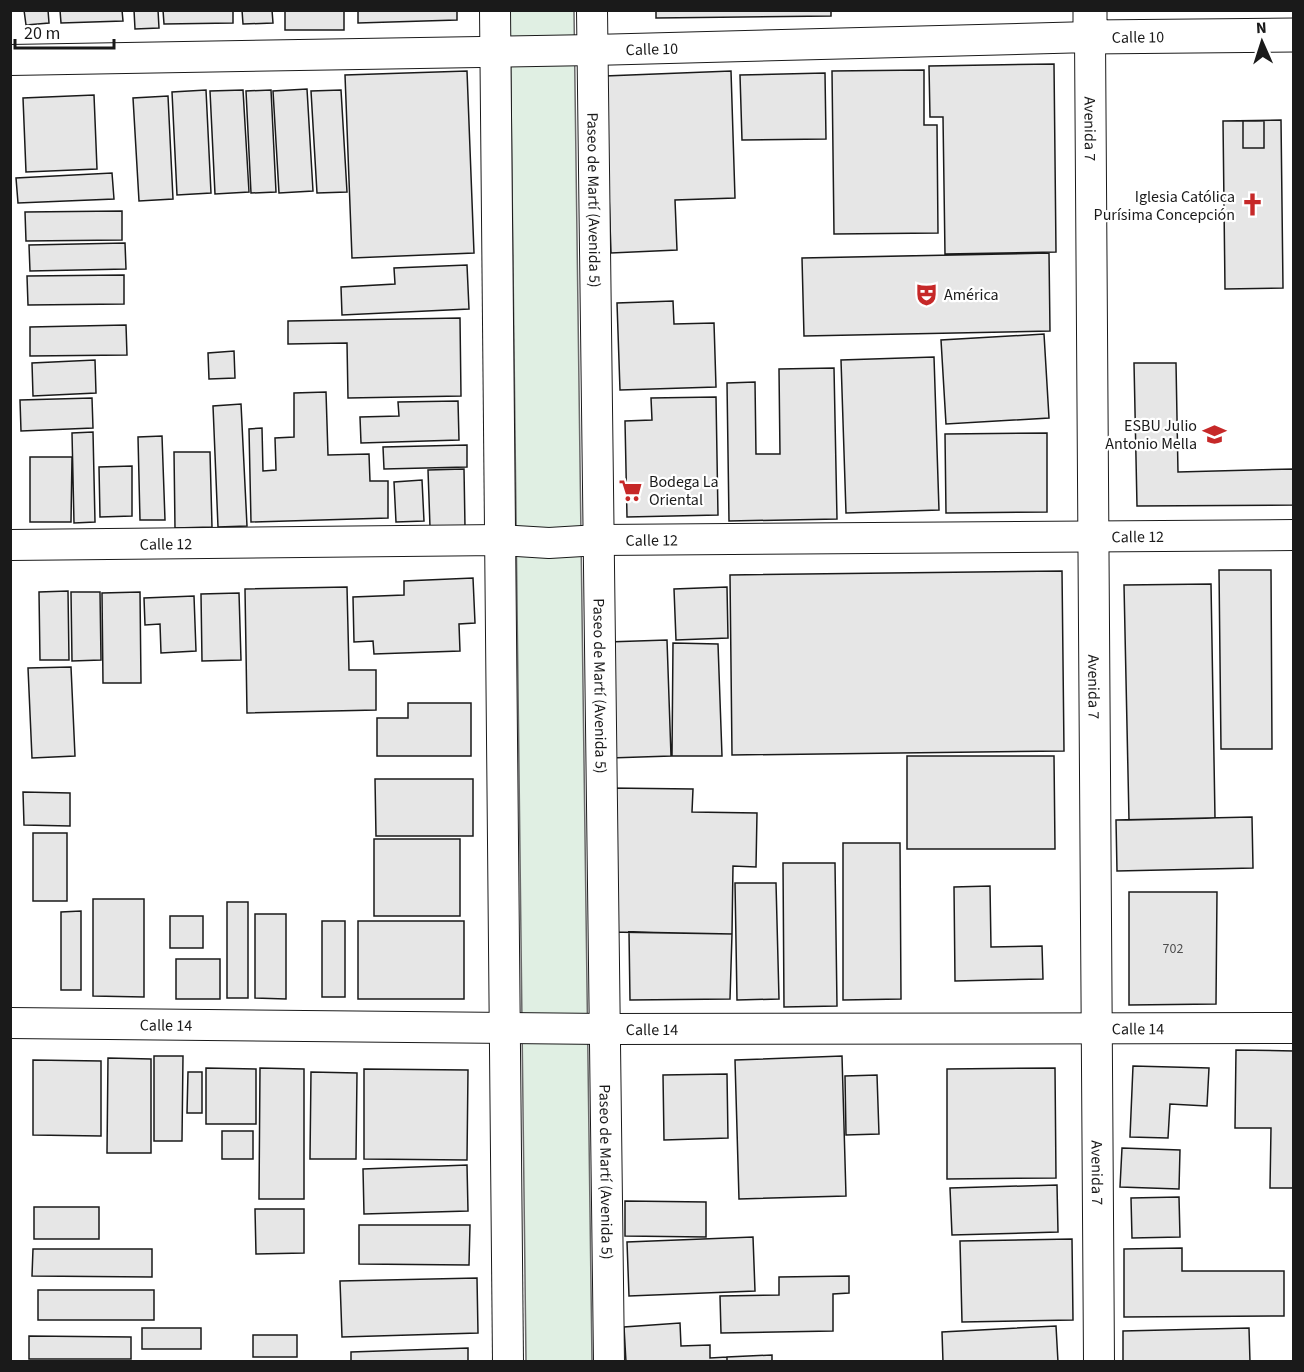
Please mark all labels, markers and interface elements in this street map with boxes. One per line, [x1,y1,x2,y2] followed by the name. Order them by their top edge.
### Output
[15,12,114,50] scale bar
[1232,12,1292,72] north arrow
[1255,17,1267,39] text: N
[24,21,60,46] text: 20 m
[1112,26,1164,49] street label: Calle 10
[625,38,678,61] street label: Calle 10
[1078,96,1101,161] street label: Avenida 7
[581,112,605,288] street label: Paseo de Martí (Avenida 5)
[1094,186,1235,226] place label: Iglesia Católica Purísima Concepción
[1240,192,1266,218] church icon: Iglesia Católica Purísima Concepción
[913,281,939,307] theatre icon: América
[944,284,999,306] place label: América
[1105,415,1197,455] place label: ESBU Julio Antonio Mella
[1202,421,1228,447] school or university icon: ESBU Julio Antonio Mella
[649,471,719,511] place label: Bodega La Oriental
[618,477,644,503] supermarket icon: Bodega La Oriental
[1111,526,1164,548] street label: Calle 12
[625,529,678,552] street label: Calle 12
[140,533,192,556] street label: Calle 12
[587,598,612,774] street label: Paseo de Martí (Avenida 5)
[1082,654,1105,719] street label: Avenida 7
[1163,939,1183,959] house number: 702
[140,1014,192,1037] street label: Calle 14
[1112,1018,1164,1040] street label: Calle 14
[626,1019,678,1041] street label: Calle 14
[594,1084,618,1260] street label: Paseo de Martí (Avenida 5)
[1085,1140,1108,1205] street label: Avenida 7

